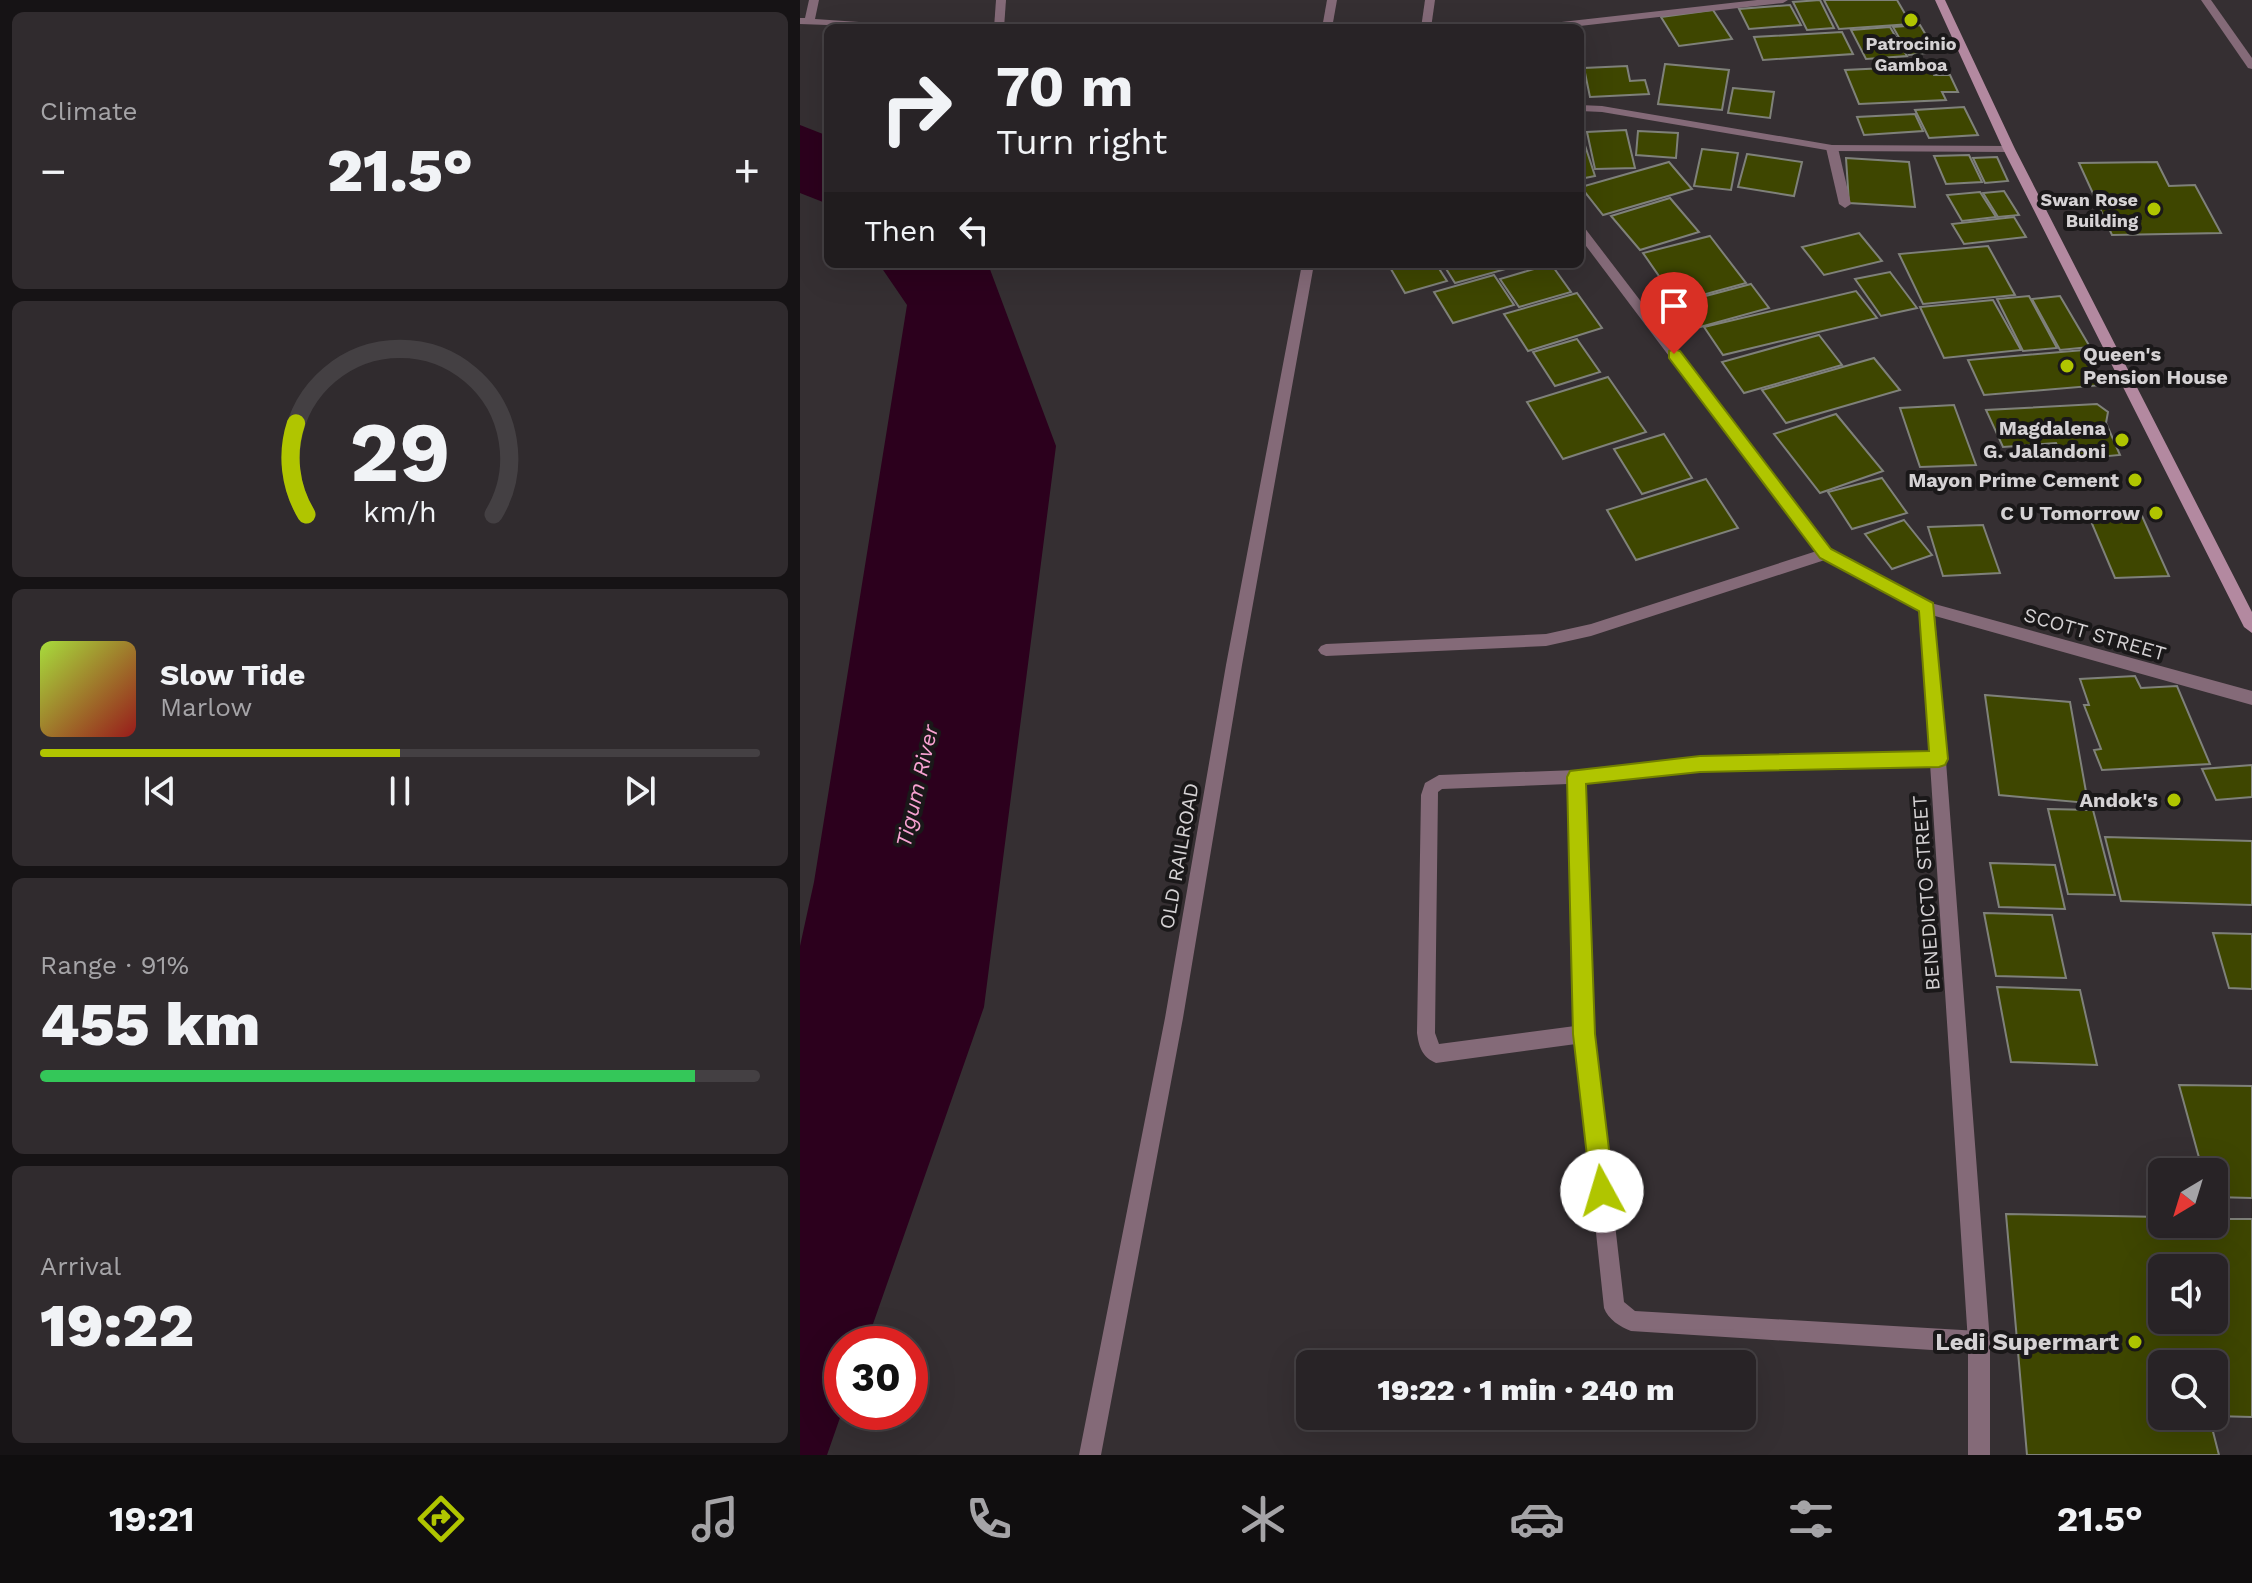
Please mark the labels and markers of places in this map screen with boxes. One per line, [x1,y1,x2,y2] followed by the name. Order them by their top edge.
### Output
[1902,11,1920,29] marker: Patrocinio Gamboa
[1866,33,1957,75] place label: Patrocinio Gamboa
[2041,189,2139,231] place label: Swan Rose Building
[2145,200,2163,218] marker: Swan Rose Building
[1640,272,1708,354] pin
[2083,342,2228,389] place label: Queen's Pension House
[2058,357,2076,375] marker: Queen's Pension House
[1983,416,2106,463] place label: Magdalena G. Jalandoni
[2113,431,2131,449] marker: Magdalena G. Jalandoni
[1908,468,2119,492] place label: Mayon Prime Cement
[2126,471,2144,489] marker: Mayon Prime Cement
[2000,501,2140,525] place label: C U Tomorrow
[2147,504,2165,522] marker: C U Tomorrow
[2080,788,2158,812] place label: Andok's
[2165,791,2183,809] marker: Andok's
[1935,1328,2120,1356] place label: Ledi Supermart
[2126,1333,2144,1351] marker: Ledi Supermart

